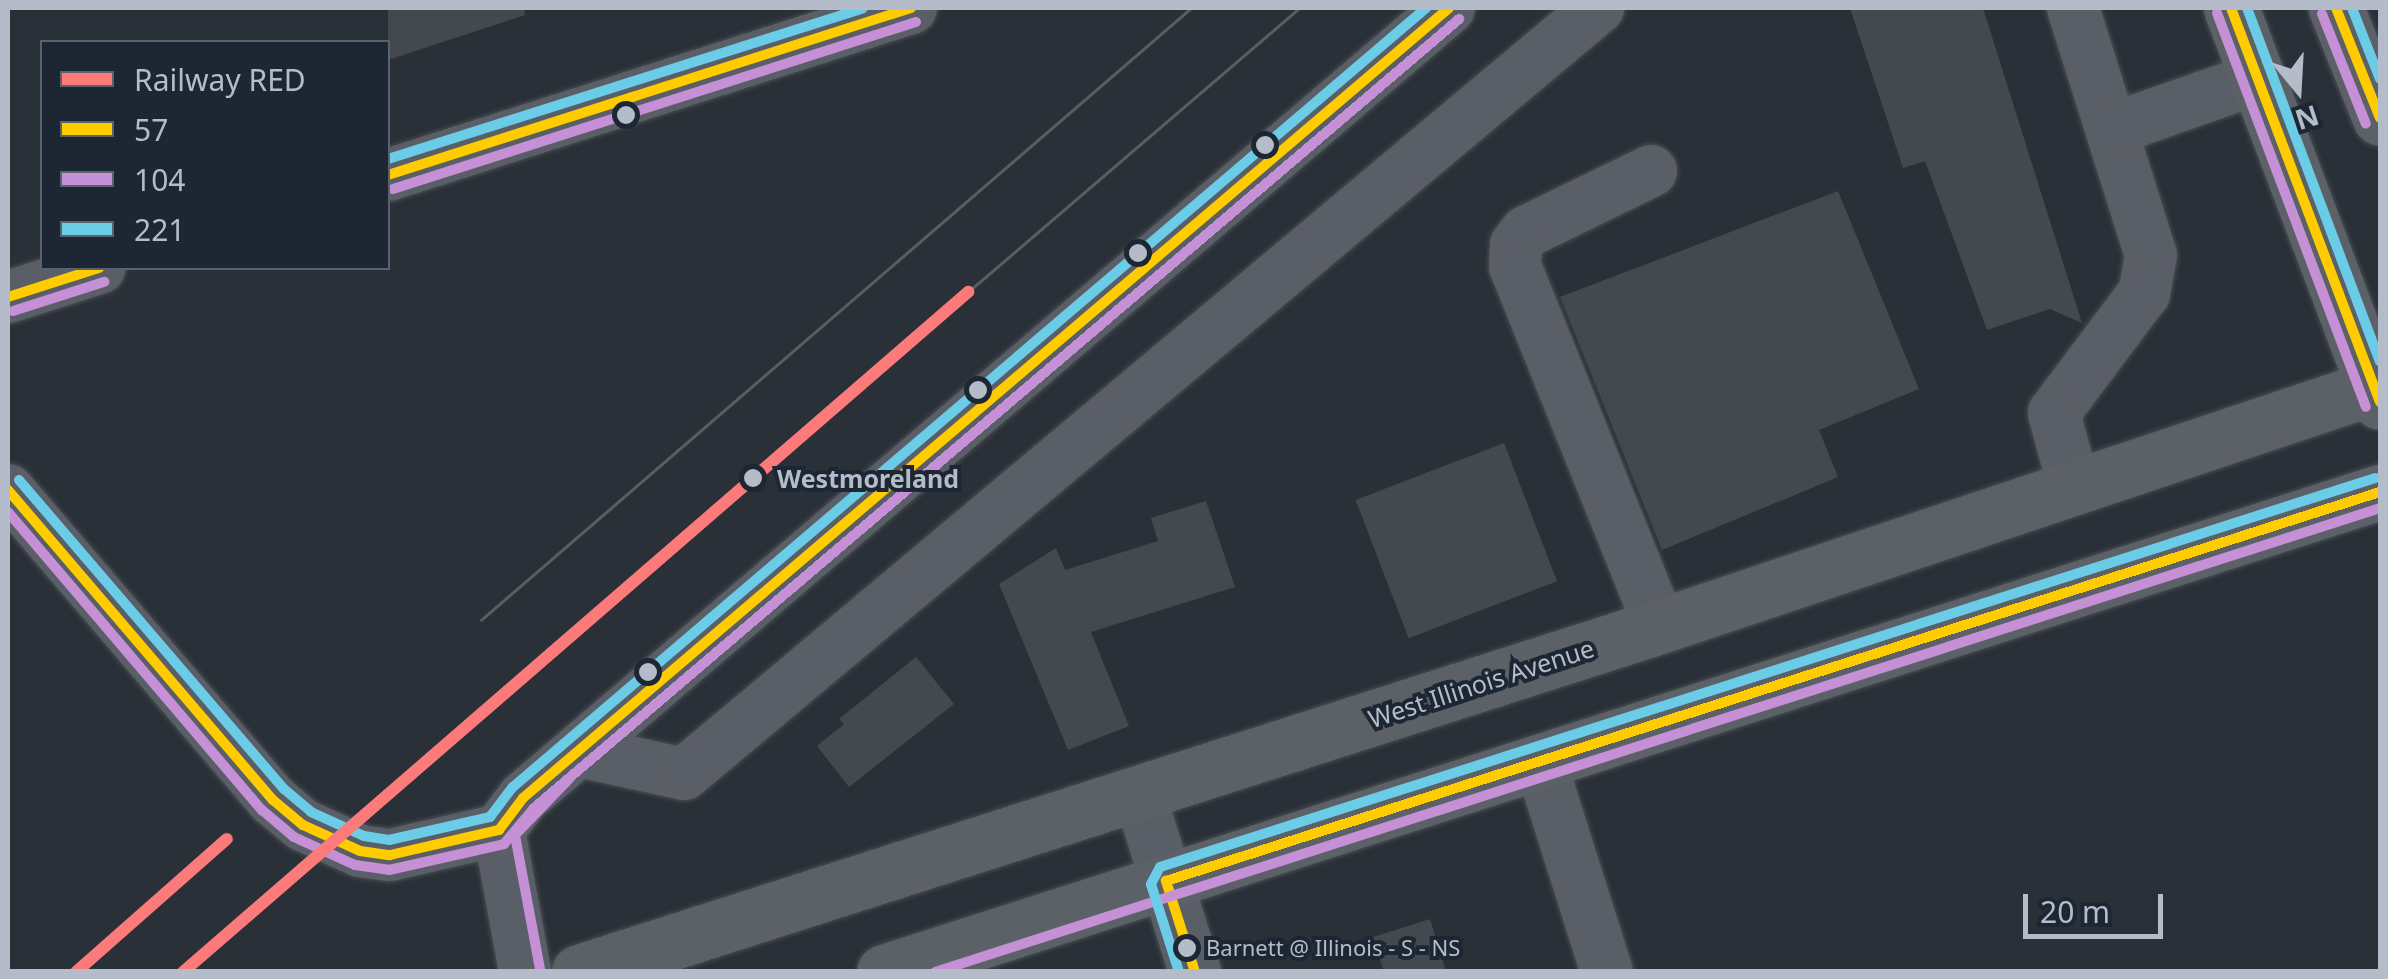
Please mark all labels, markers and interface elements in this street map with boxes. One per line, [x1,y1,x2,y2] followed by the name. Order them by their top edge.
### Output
[40,40,390,270] legend
[2248,40,2348,140] north arrow
[134,59,306,100] text: Railway RED
[2291,97,2324,140] text: N
[616,105,636,125] unlabelled marker
[134,109,168,150] text: 57
[1255,135,1275,155] unlabelled marker
[134,159,185,200] text: 104
[134,209,185,250] text: 221
[1128,243,1148,263] unlabelled marker
[968,380,988,400] unlabelled marker
[738,463,768,493] marker: Westmoreland
[777,463,959,493] place label: Westmoreland
[1364,632,1598,734] street label: West Illinois Avenue
[638,662,658,682] unlabelled marker
[2028,874,2168,936] scale bar
[2040,891,2110,932] text: 20 m
[1206,935,1460,961] place label: Barnett @ Illinois - S - NS
[1177,938,1197,958] marker: Barnett @ Illinois - S - NS

